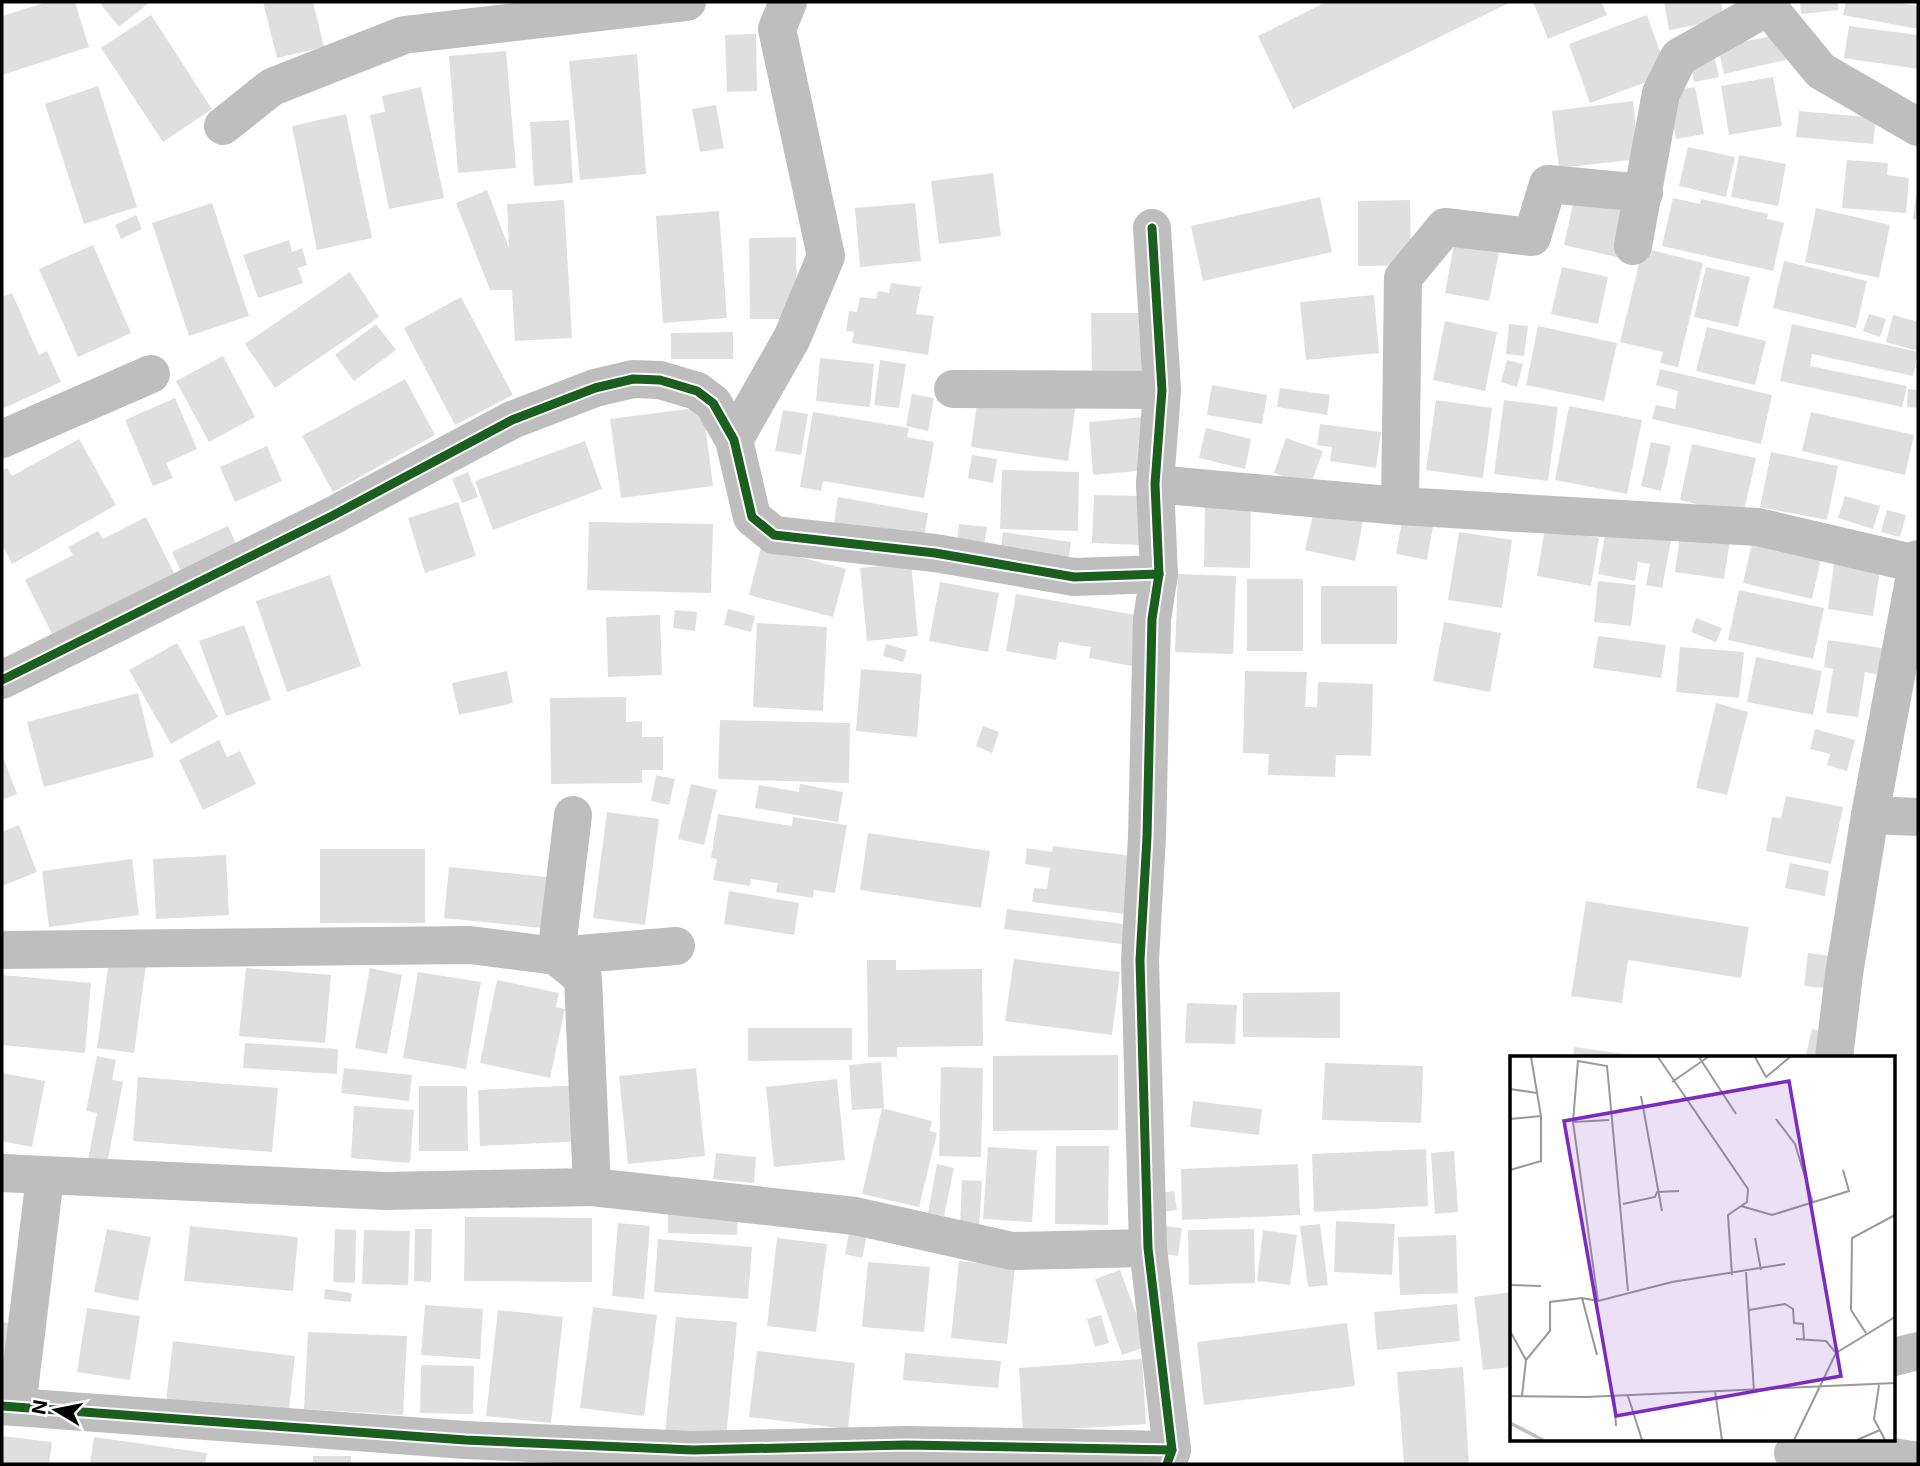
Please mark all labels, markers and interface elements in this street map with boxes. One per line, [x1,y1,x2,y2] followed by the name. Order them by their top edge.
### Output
[1510,1056,1896,1442] inset map
[21,1375,91,1445] north arrow
[27,1398,52,1416] text: N

